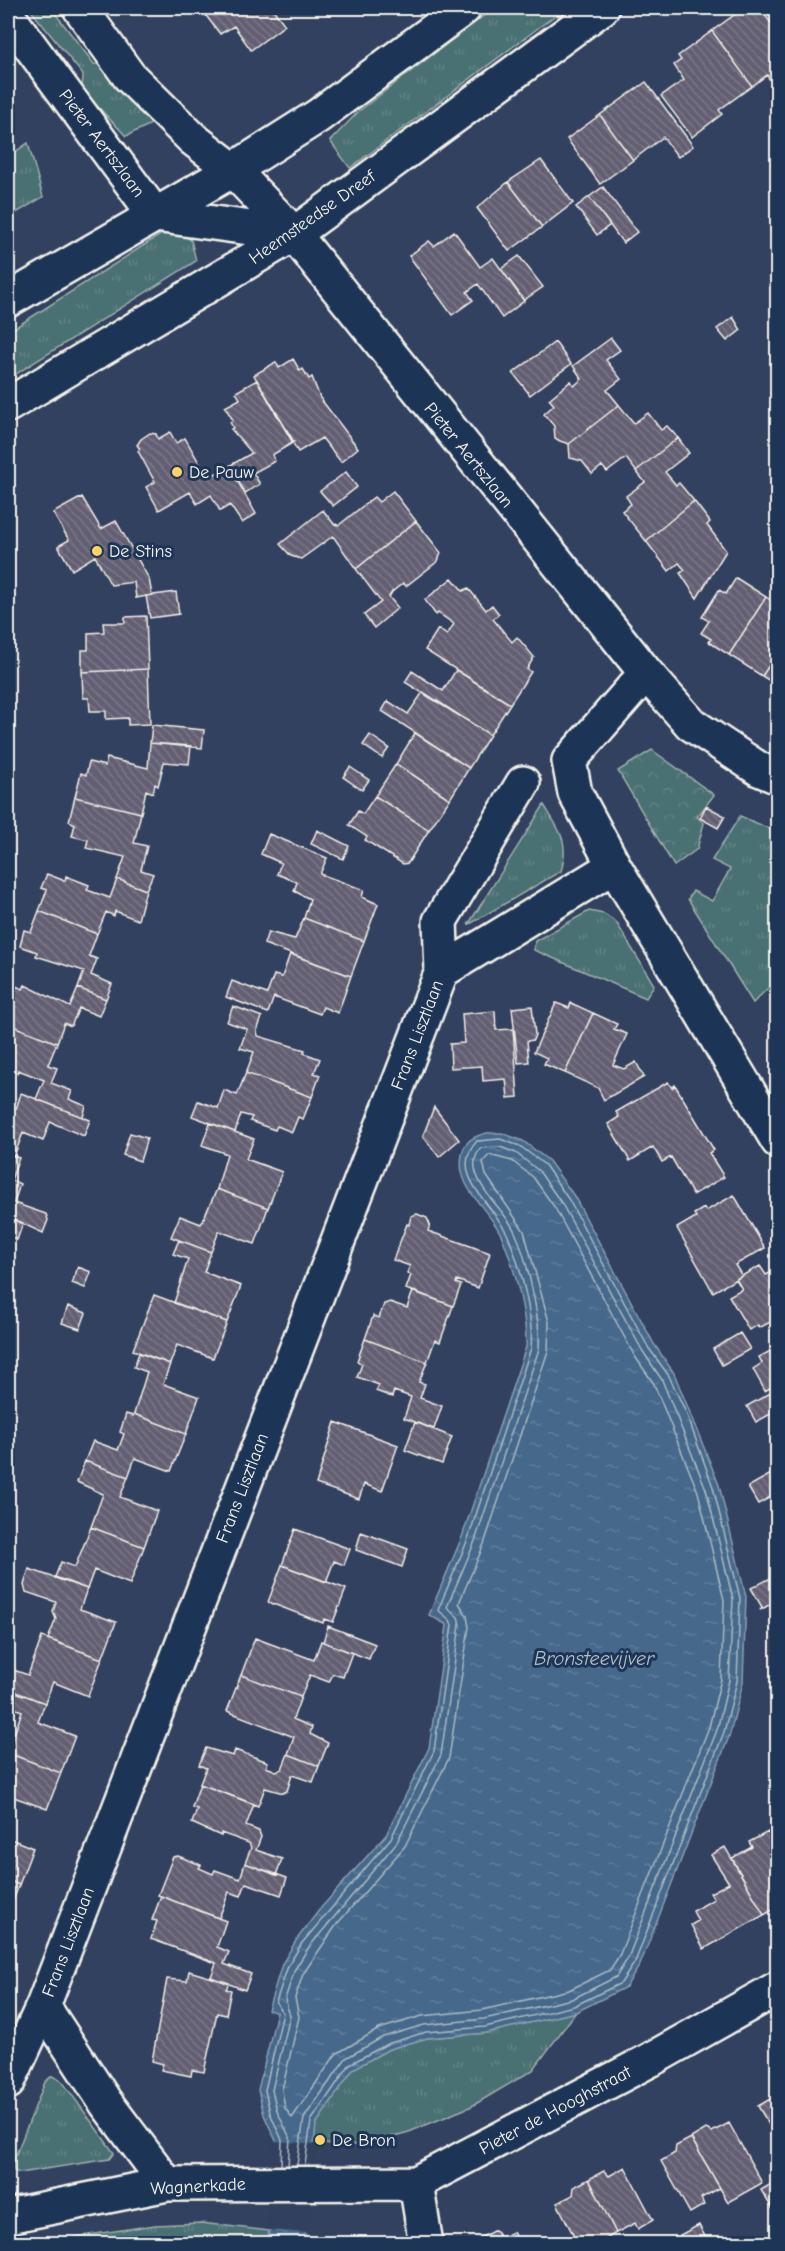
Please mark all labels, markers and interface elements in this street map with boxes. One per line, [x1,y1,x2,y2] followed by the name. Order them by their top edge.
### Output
[54,85,149,201] street label: Pieter Aertszlaan
[245,165,380,269] street label: Heemsteedse Dreef
[420,398,518,512] street label: Pieter Aertszlaan
[189,462,254,483] place label: De Pauw
[170,465,184,479] marker: De Pauw
[109,541,172,562] place label: De Stins
[90,544,104,558] marker: De Stins
[387,977,448,1093] street label: Frans Lisztlaan
[212,1430,273,1546] street label: Frans Lisztlaan
[534,1647,655,1670] water label: Bronsteevijver
[38,1884,99,2000] street label: Frans Lisztlaan
[476,2061,636,2159] street label: Pieter de Hooghstraat
[332,2130,396,2151] place label: De Bron
[313,2133,327,2147] marker: De Bron
[150,2174,246,2199] street label: Wagnerkade

